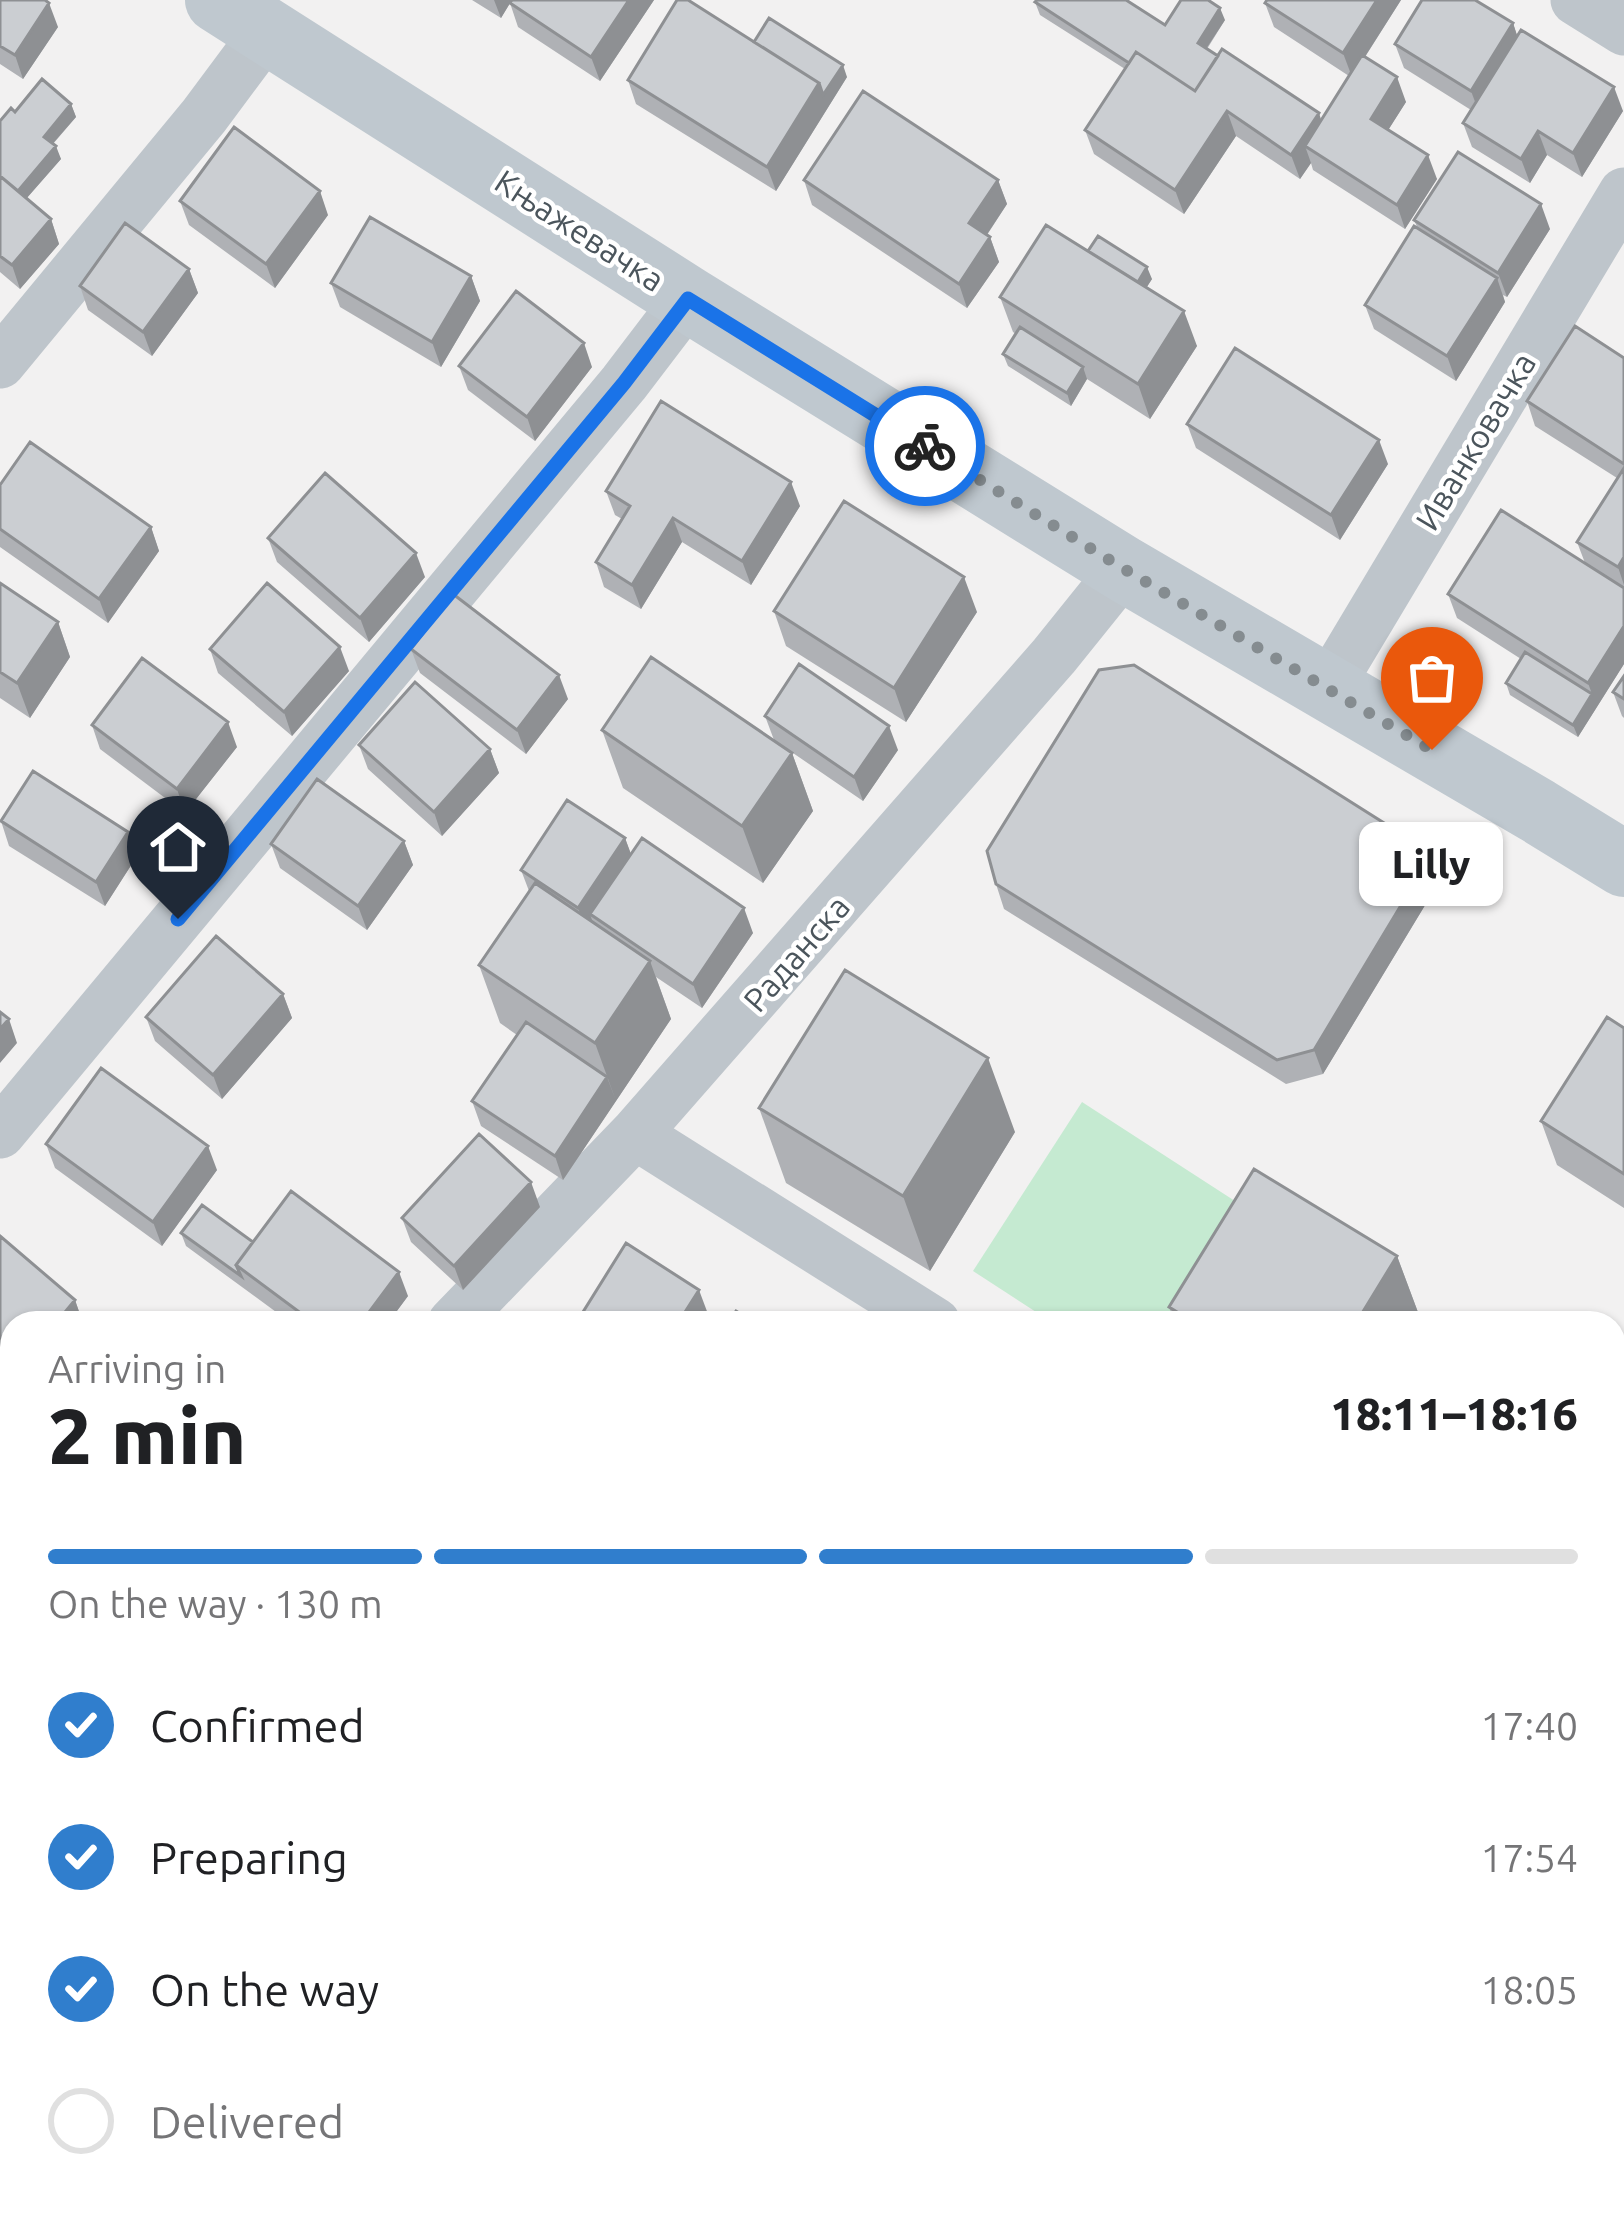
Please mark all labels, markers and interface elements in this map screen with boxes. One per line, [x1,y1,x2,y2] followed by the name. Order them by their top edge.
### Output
[489,162,671,298] street label: Књажевачка
[1408,346,1542,536] street label: Иванковачка
[865,386,985,506] courier
[892,413,958,479] icon: bike
[1381,627,1483,750] pin
[1399,645,1465,711] icon: bag
[127,796,229,919] pin
[145,814,211,880] icon: home
[1360,822,1504,906] callout: Lilly
[1392,842,1470,885] text: Lilly
[736,888,856,1018] street label: Раданска
[48,1347,226,1390] text: Arriving in
[1330,1388,1578,1439] text: 18:11–18:16
[48,1391,246,1479] text: 2 min
[48,1582,383,1625] text: On the way · 130 m
[48,1692,114,1758] icon: check
[150,1700,365,1751] text: Confirmed
[1480,1704,1578,1747] text: 17:40
[48,1824,114,1890] icon: check
[150,1832,348,1883] text: Preparing
[1480,1836,1578,1879] text: 17:54
[48,1956,114,2022] icon: check
[150,1964,379,2015] text: On the way
[1480,1968,1578,2011] text: 18:05
[150,2096,344,2147] text: Delivered

